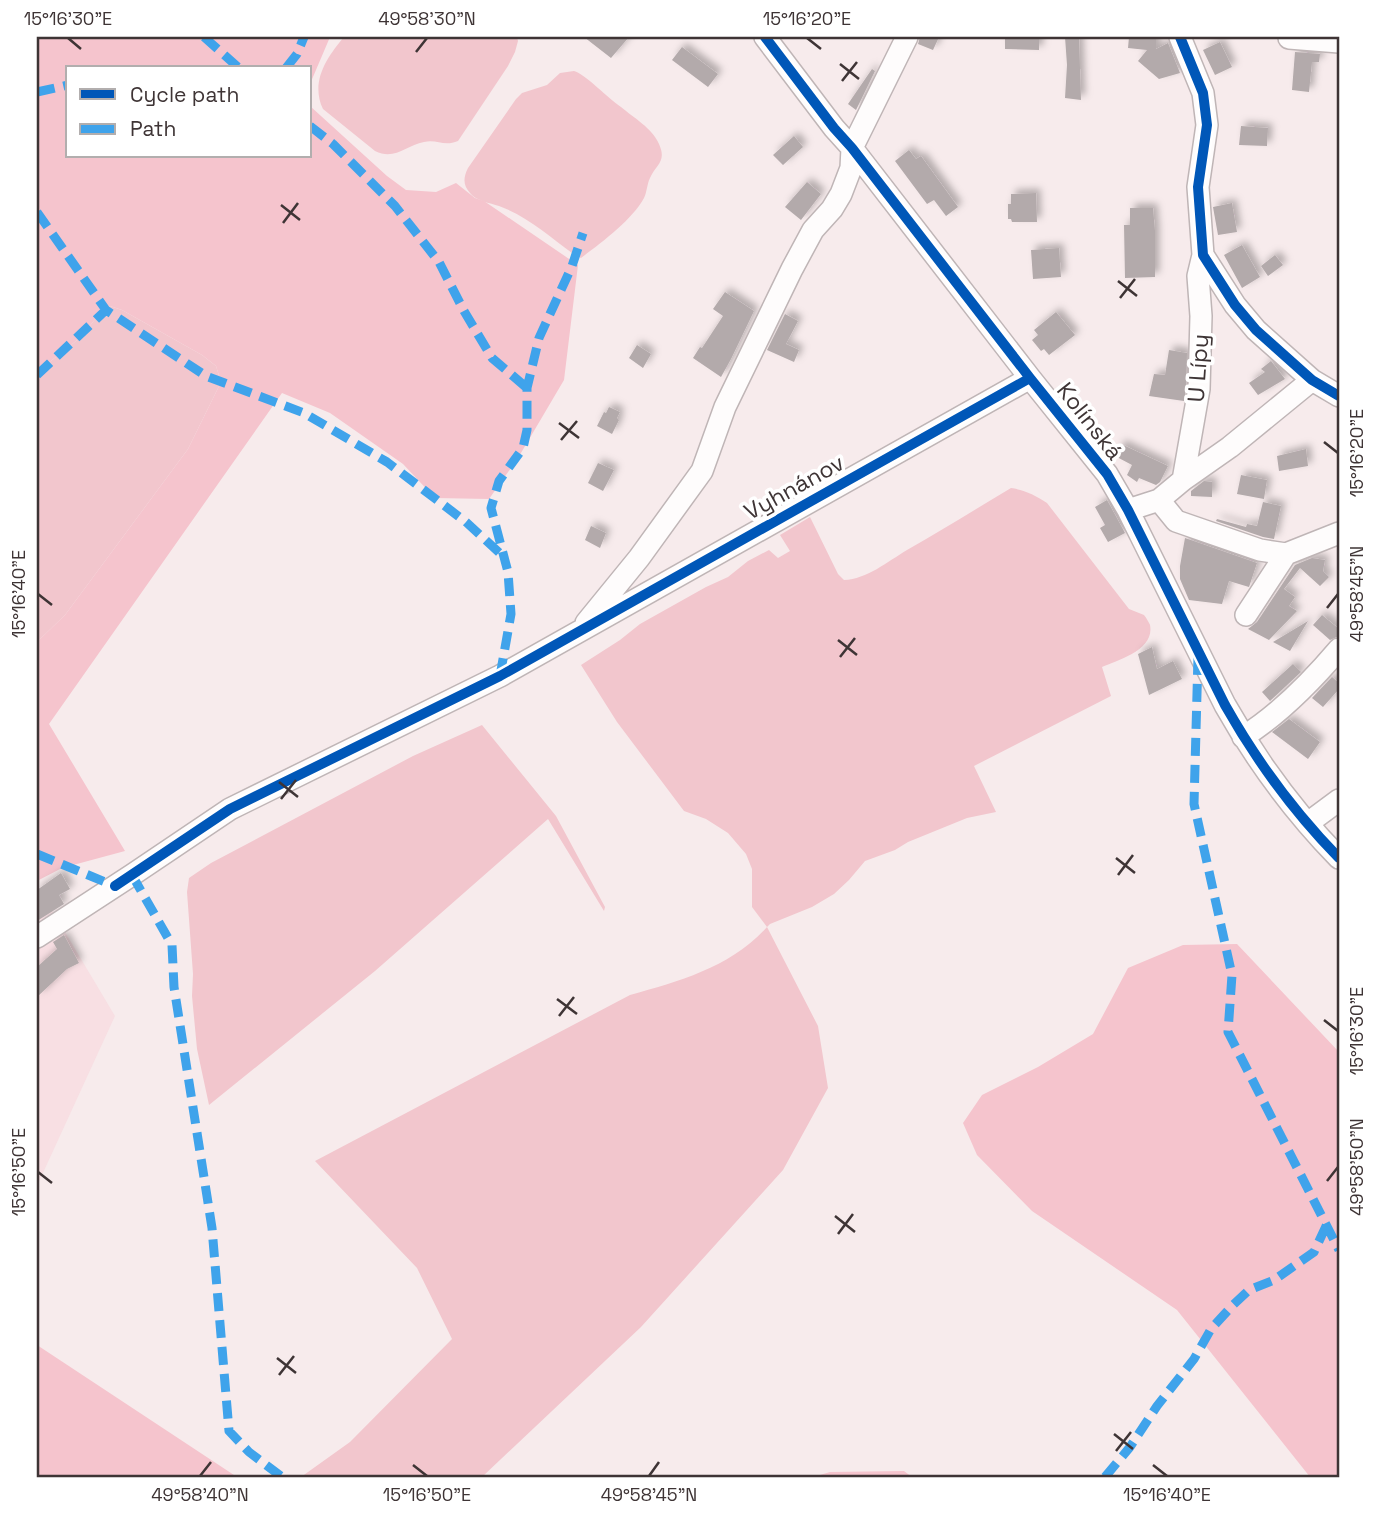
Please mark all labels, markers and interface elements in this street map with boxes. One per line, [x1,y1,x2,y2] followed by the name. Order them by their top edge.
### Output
[24,7,112,30] text: 15°16'30"E
[378,7,476,30] text: 49°58'30"N
[763,7,851,30] text: 15°16'20"E
[66,66,312,158] legend
[130,81,239,108] text: Cycle path
[130,115,176,142] text: Path
[1181,333,1215,403] street label: U Lípy
[1050,376,1130,466] street label: Kolínská
[1345,409,1368,497] text: 15°16'20"E
[739,447,849,527] street label: Vyhnánov
[1345,546,1368,642] text: 49°58'45"N
[7,550,30,638] text: 15°16'40"E
[1345,987,1368,1075] text: 15°16'30"E
[1345,1118,1368,1216] text: 49°58'50"N
[7,1128,30,1216] text: 15°16'50"E
[151,1483,249,1506] text: 49°58'40"N
[383,1483,471,1506] text: 15°16'50"E
[601,1483,697,1506] text: 49°58'45"N
[1123,1483,1211,1506] text: 15°16'40"E

